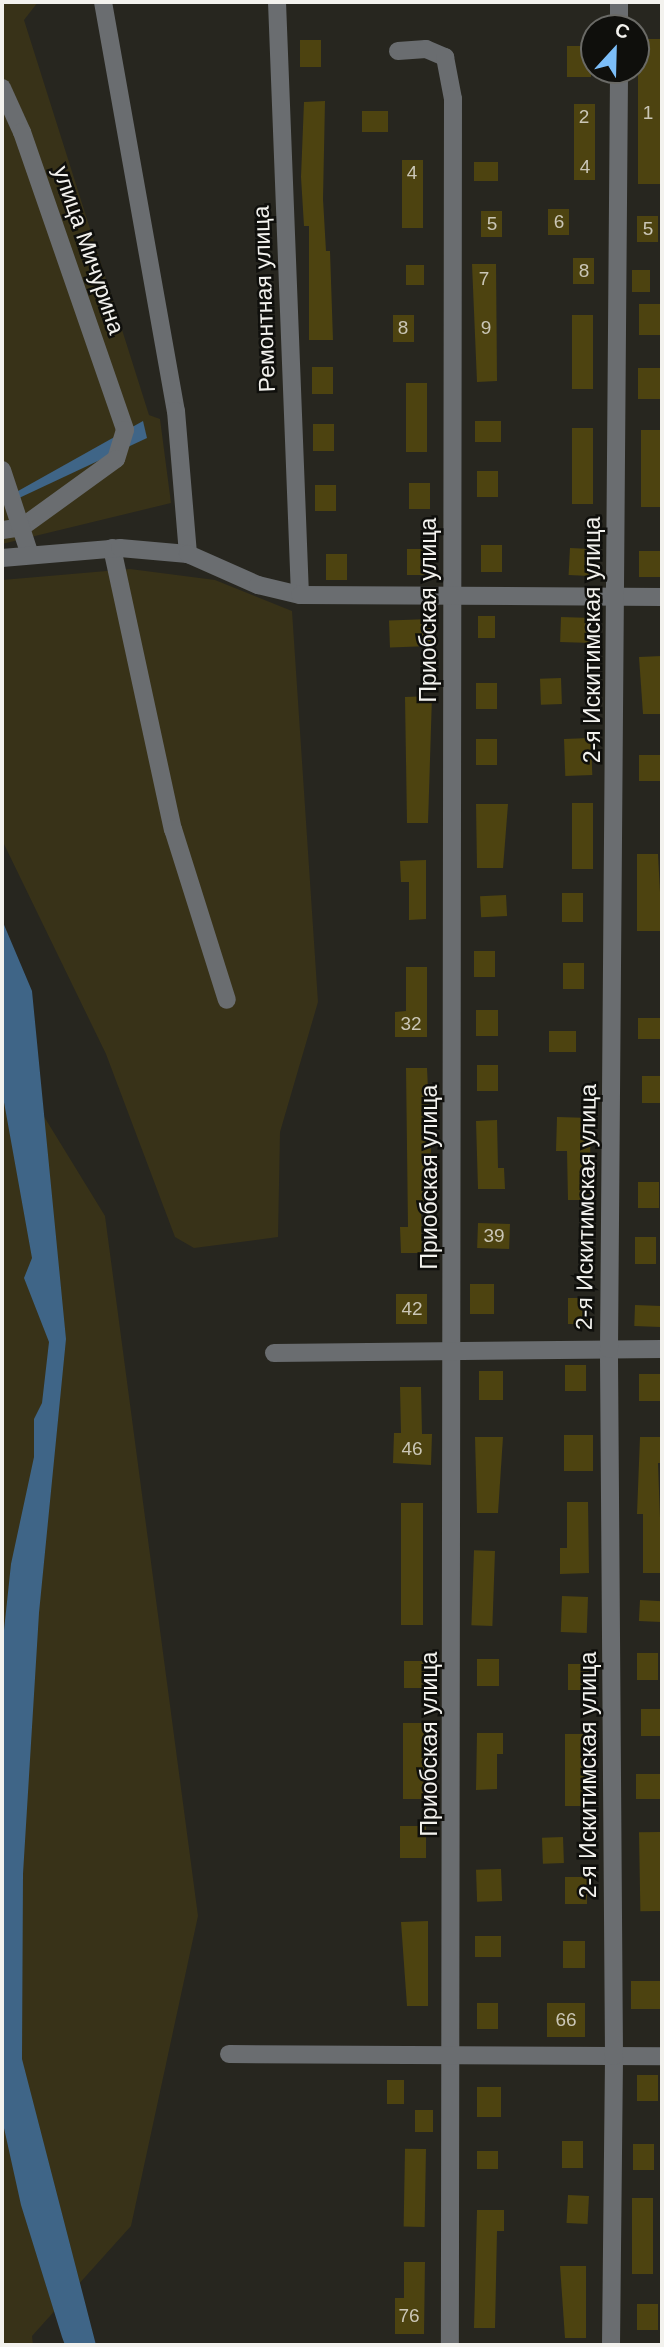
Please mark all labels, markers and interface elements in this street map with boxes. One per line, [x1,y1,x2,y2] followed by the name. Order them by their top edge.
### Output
[580,14,650,84] north arrow
[612,19,633,43] text: С
[643,102,653,124] house number: 1
[579,106,589,128] house number: 2
[580,156,590,178] house number: 4
[47,162,131,338] street label: улица Мичурина
[407,162,417,184] house number: 4
[247,205,281,393] street label: Ремонтная улица
[554,211,564,233] house number: 6
[487,213,497,235] house number: 5
[643,218,653,240] house number: 5
[579,260,589,282] house number: 8
[479,268,489,290] house number: 7
[398,317,408,339] house number: 8
[481,317,491,339] house number: 9
[578,517,606,763] street label: 2-я Искитимская улица
[414,518,442,702] street label: Приобская улица
[400,1013,422,1035] house number: 32
[570,1084,602,1330] street label: 2-я Искитимская улица
[415,1085,443,1269] street label: Приобская улица
[483,1225,505,1247] house number: 39
[401,1298,423,1320] house number: 42
[401,1438,423,1460] house number: 46
[415,1652,443,1836] street label: Приобская улица
[574,1652,602,1898] street label: 2-я Искитимская улица
[555,2009,577,2031] house number: 66
[398,2305,420,2327] house number: 76

